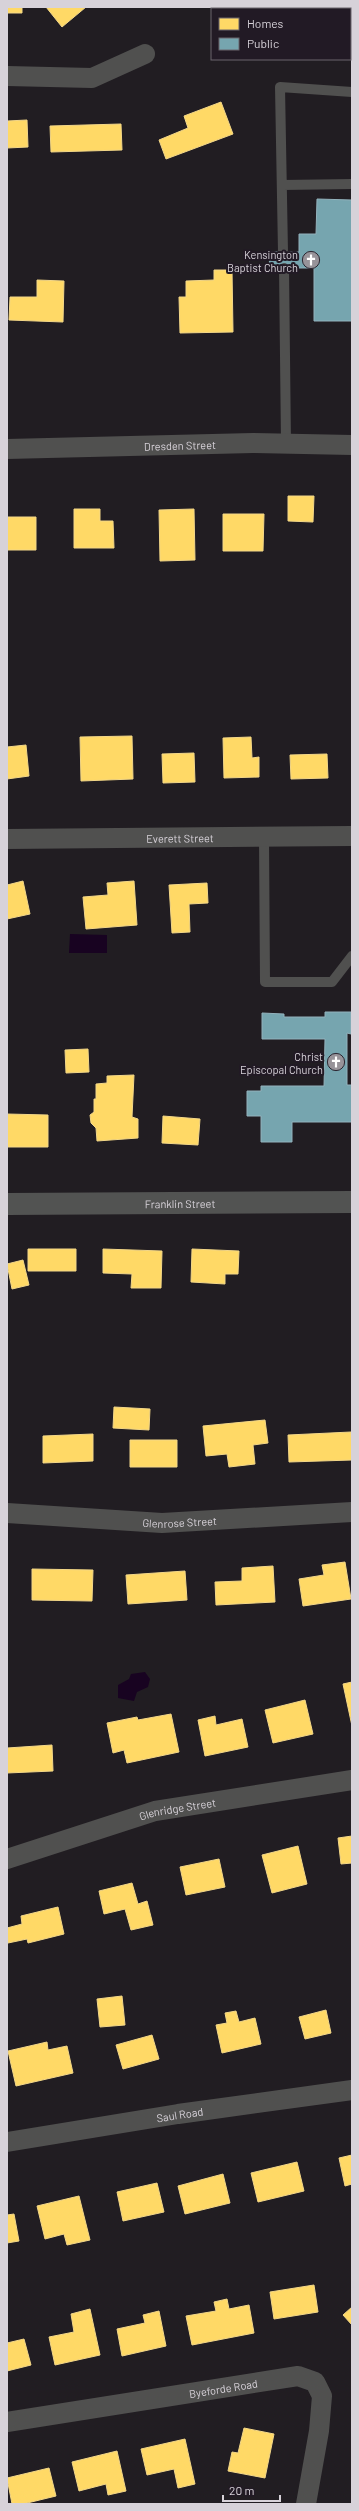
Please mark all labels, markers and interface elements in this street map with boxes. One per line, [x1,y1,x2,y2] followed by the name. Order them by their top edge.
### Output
[211,8,351,60] legend
[247,16,284,30] text: Homes
[247,36,279,50] text: Public
[227,248,298,274] place label: Kensington Baptist Church
[301,250,321,270] church icon: Kensington Baptist Church
[144,437,216,452] street label: Dresden Street
[146,831,214,844] street label: Everett Street
[240,1050,323,1076] place label: Christ Episcopal Church
[326,1052,346,1072] church icon: Christ Episcopal Church
[145,1196,215,1210] street label: Franklin Street
[142,1513,217,1530] street label: Glenrose Street
[137,1795,217,1822] street label: Glenridge Street
[155,2104,204,2124] street label: Saul Road
[188,2376,259,2400] street label: Byeforde Road
[223,2477,280,2503] scale bar
[229,2483,255,2497] text: 20 m

